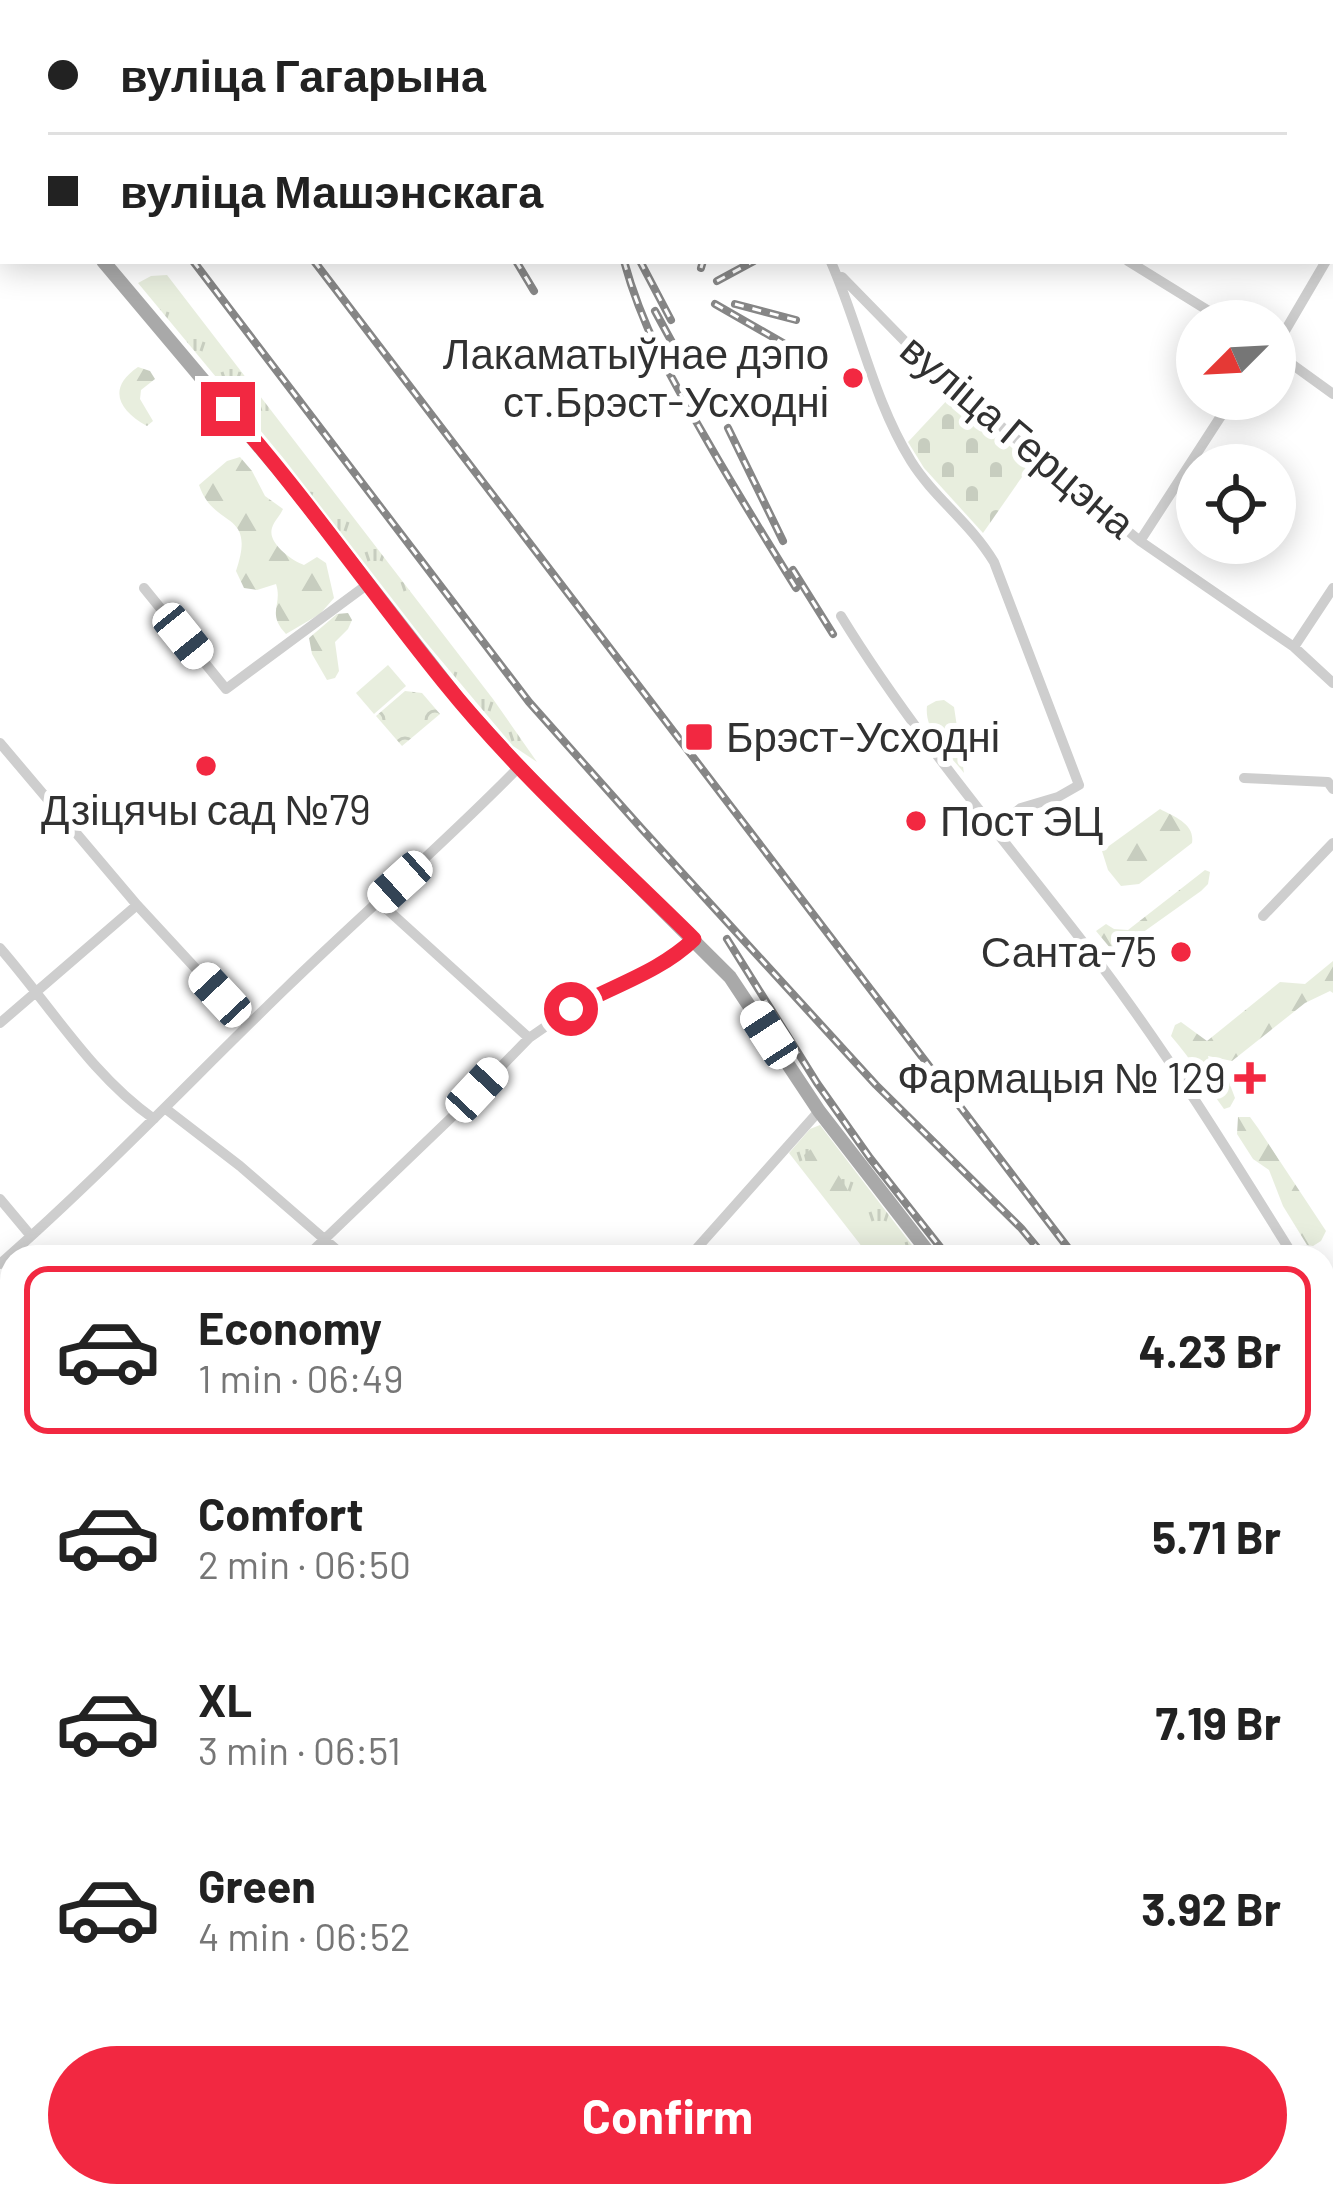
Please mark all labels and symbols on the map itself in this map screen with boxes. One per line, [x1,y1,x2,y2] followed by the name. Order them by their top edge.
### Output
[1176,300,1296,420] north arrow
[892,322,1147,548] street label: вуліца Герцэна
[443,327,829,426] place label: Лакаматыўнае дэпо ст.Брэст-Усходні
[840,365,866,391] marker: Лакаматыўнае дэпо ст.Брэст-Усходні
[201,382,255,436] route end
[146,597,220,675] car
[726,710,1000,761] place label: Брэст-Усходні
[683,721,715,753] marker: Брэст-Усходні
[193,753,219,779] marker: Дзіцячы сад №79
[41,783,371,834] place label: Дзіцячы сад №79
[940,794,1103,845] place label: Пост ЭЦ
[903,808,929,834] marker: Пост ЭЦ
[361,845,439,919] car
[981,925,1157,975] place label: Санта-75
[1168,939,1194,965] marker: Санта-75
[182,956,258,1034] car
[544,982,598,1036] route start
[734,995,804,1075] car
[439,1051,515,1129] car
[897,1051,1226,1102] place label: Фармацыя № 129
[1237,1065,1263,1091] marker: Фармацыя № 129

